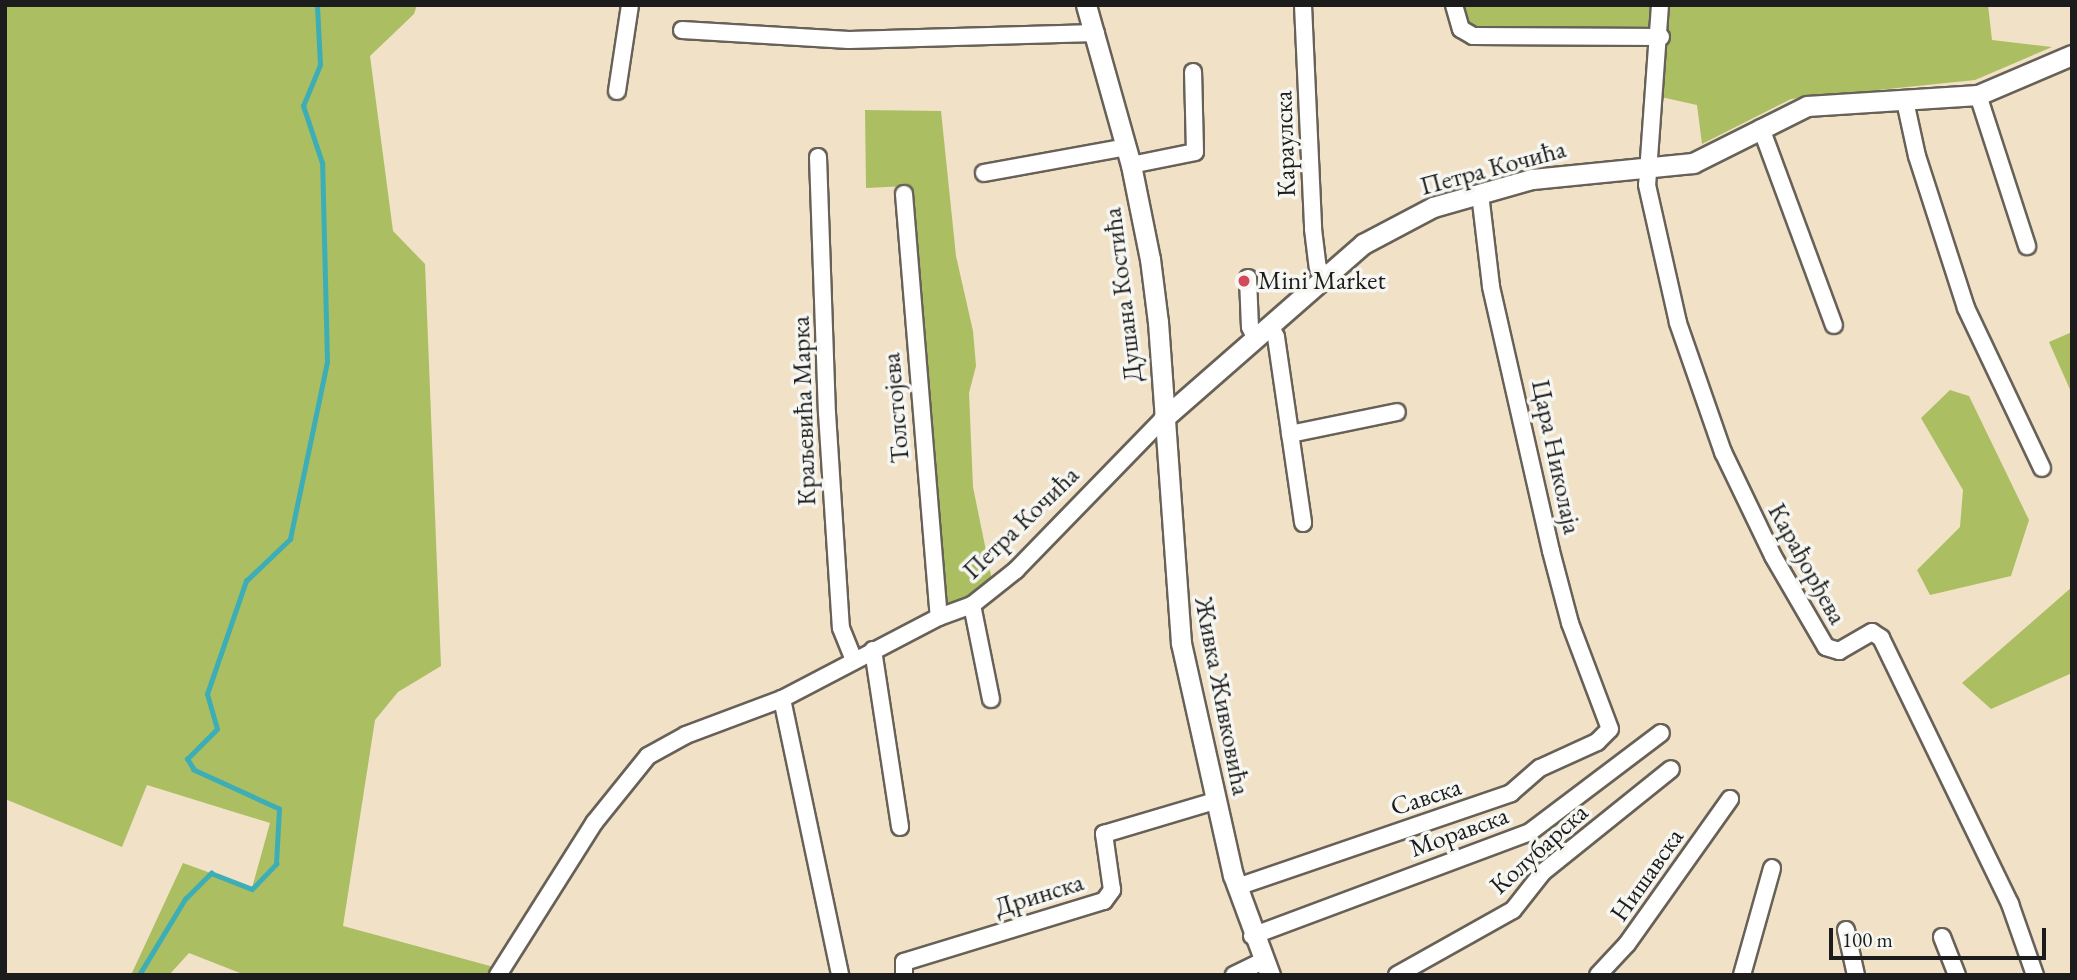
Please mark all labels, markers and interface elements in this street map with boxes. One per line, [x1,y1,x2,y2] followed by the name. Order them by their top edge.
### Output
[1268,90,1302,198] street label: Караулска
[1417,134,1569,202] street label: Петра Кочића
[1097,206,1149,384] street label: Душана Костића
[1258,265,1386,297] place label: Mini Market
[1236,273,1252,289] marker: Mini Market
[785,316,823,506] street label: Краљевића Марка
[876,351,916,465] street label: Толстојева
[1524,377,1588,537] street label: Цара Николаја
[956,460,1086,586] street label: Петра Кочића
[1761,498,1853,630] street label: Карађорђева
[1187,594,1257,798] street label: Живка Живковића
[1387,771,1465,823] street label: Савска
[1484,797,1594,901] street label: Колубарска
[1405,800,1513,864] street label: Моравска
[1604,822,1690,928] street label: Нишавска
[991,867,1087,923] street label: Дринска
[1832,914,2049,958] scale bar
[1842,926,1893,953] text: 100 m

